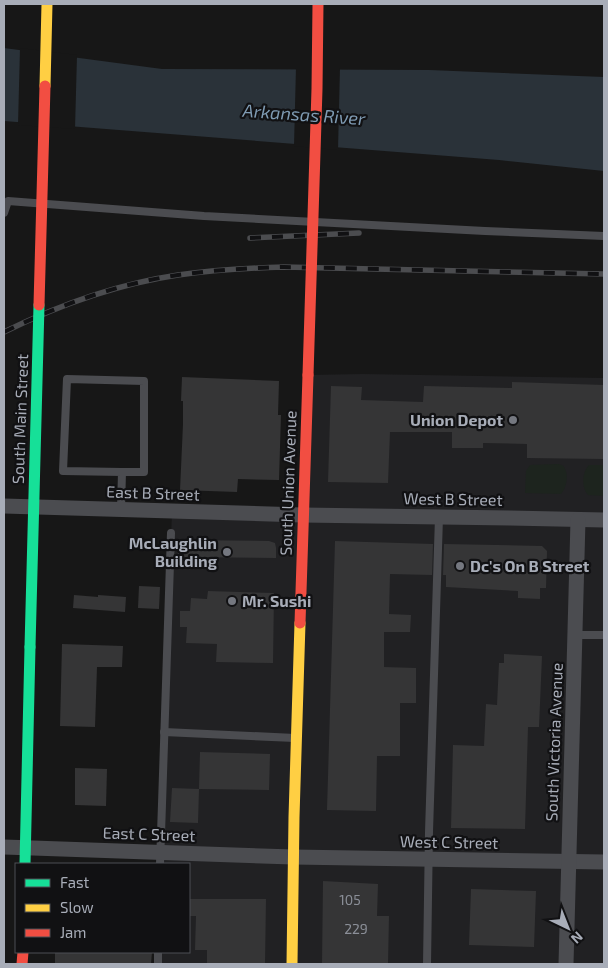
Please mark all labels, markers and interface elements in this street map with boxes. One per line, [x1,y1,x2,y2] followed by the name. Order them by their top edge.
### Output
[241,99,367,129] water label: Arkansas River
[8,354,31,484] street label: South Main Street
[275,410,300,556] street label: South Union Avenue
[410,410,503,429] place label: Union Depot
[507,414,519,426] marker: Union Depot
[106,481,200,504] street label: East B Street
[403,488,503,509] street label: West B Street
[129,533,218,570] place label: McLaughlin Building
[221,546,233,558] marker: McLaughlin Building
[470,556,590,575] place label: Dc's On B Street
[454,560,466,572] marker: Dc's On B Street
[242,591,311,610] place label: Mr. Sushi
[226,595,238,607] marker: Mr. Sushi
[541,662,566,821] street label: South Victoria Avenue
[102,822,196,845] street label: East C Street
[400,831,498,852] street label: West C Street
[15,863,190,953] legend
[60,873,90,891] text: Fast
[339,891,361,908] house number: 105
[60,898,94,916] text: Slow
[543,903,593,953] north arrow
[344,920,368,937] house number: 229
[60,923,86,941] text: Jam
[568,928,587,948] text: N

